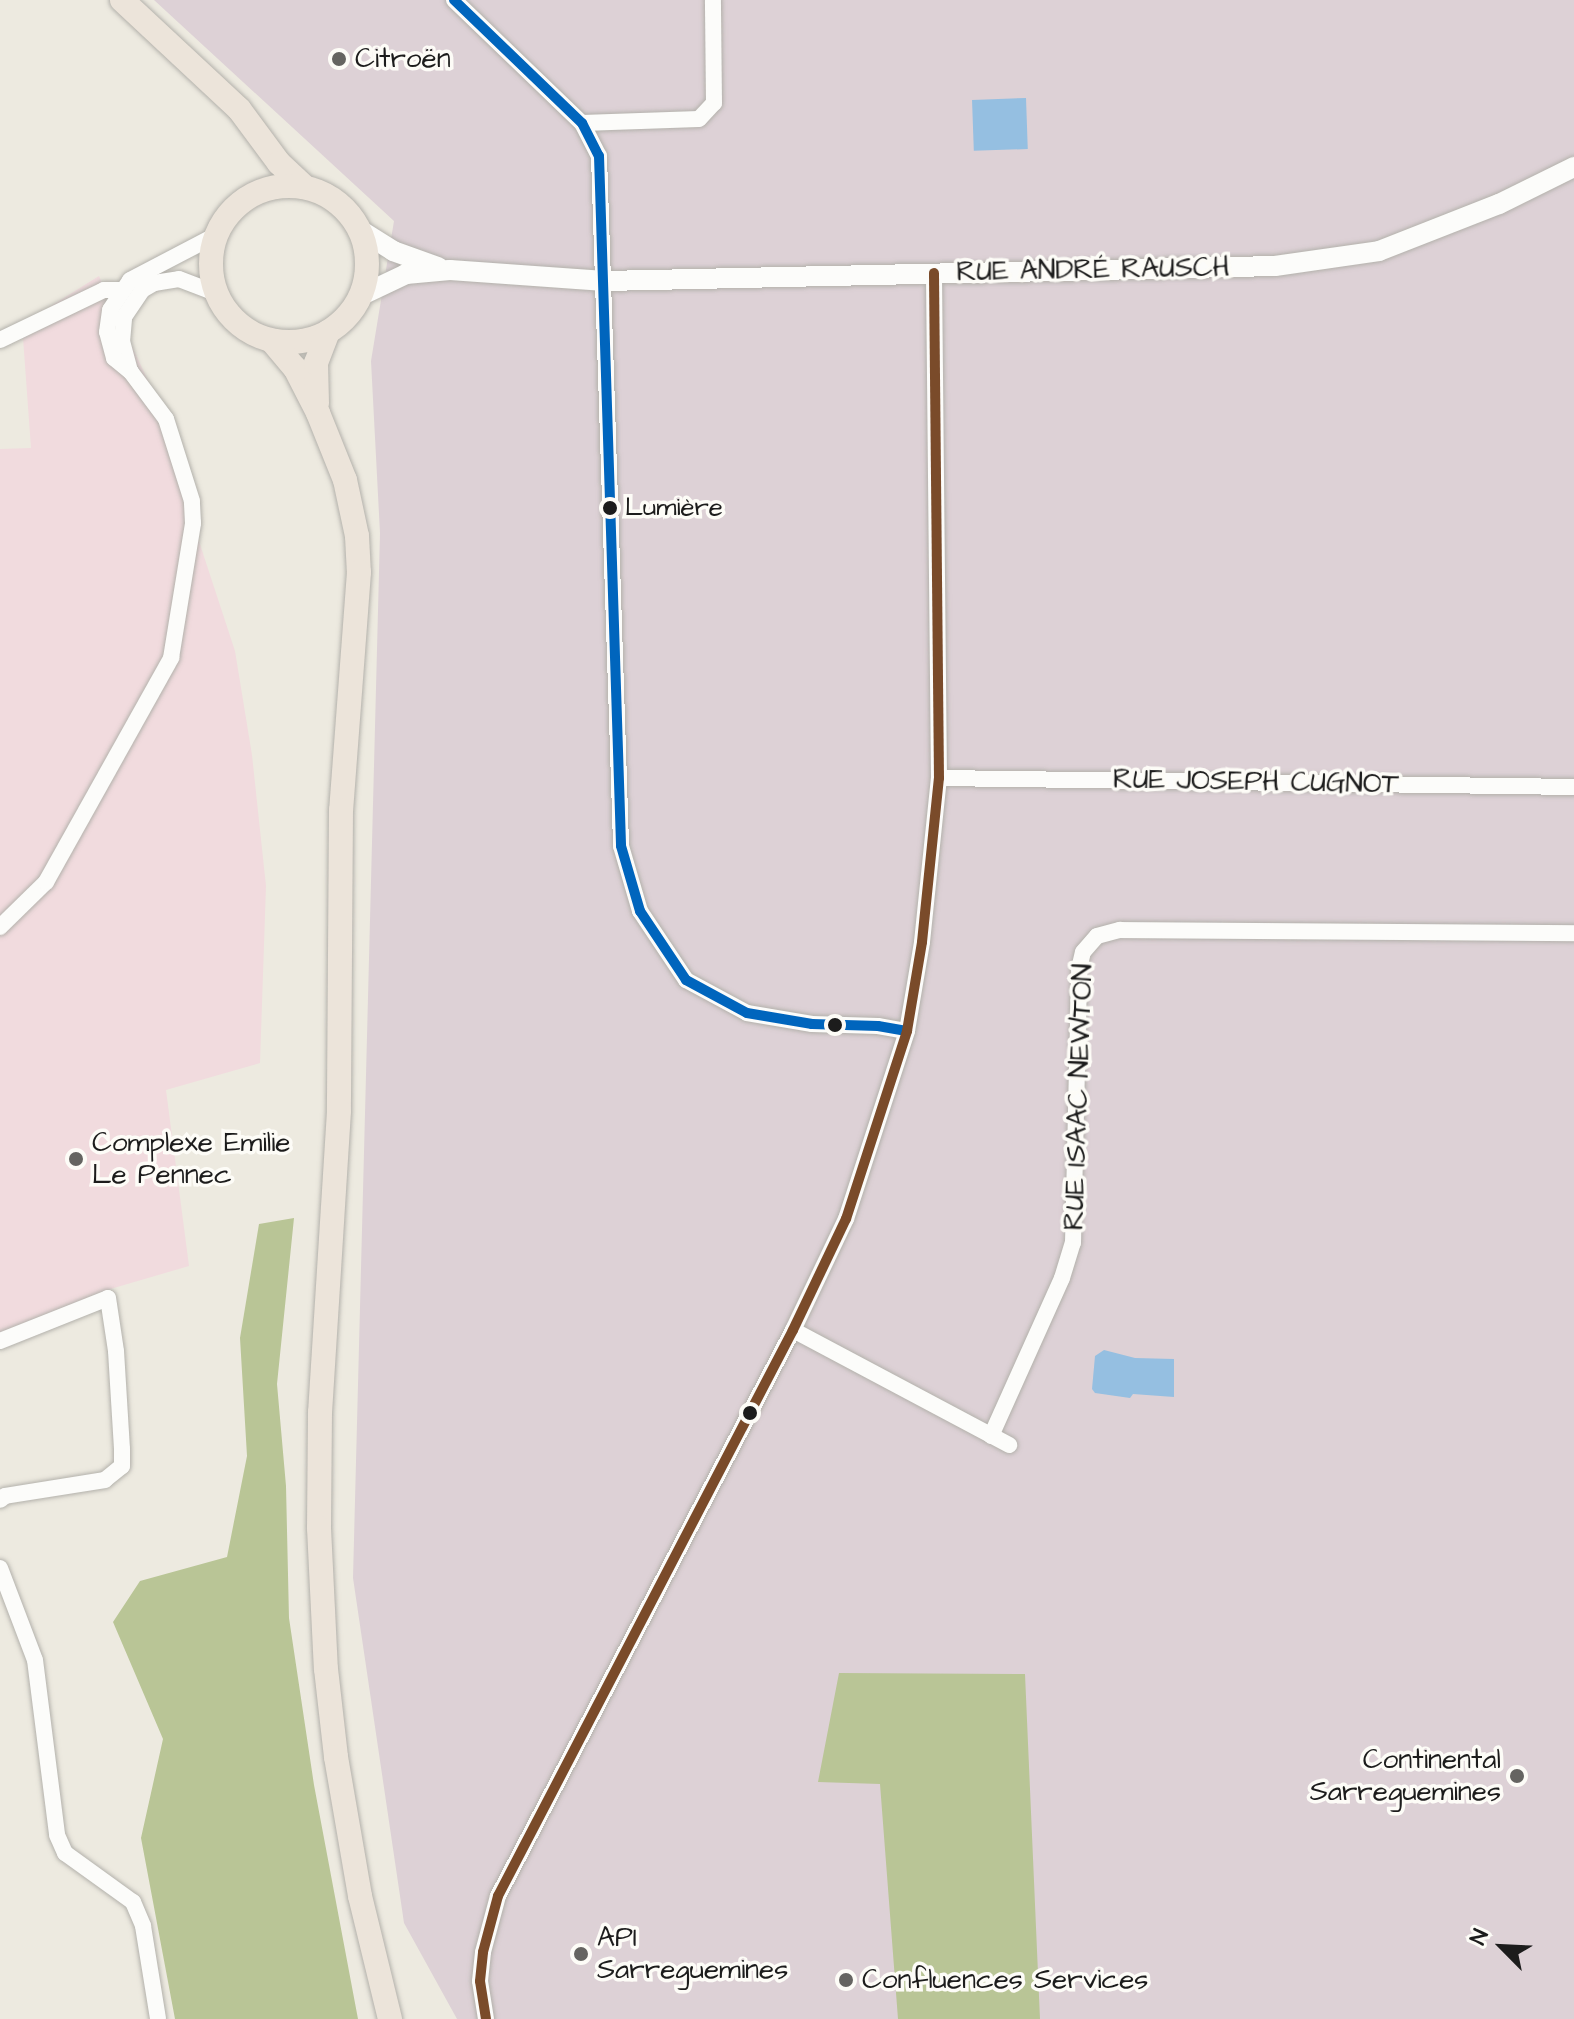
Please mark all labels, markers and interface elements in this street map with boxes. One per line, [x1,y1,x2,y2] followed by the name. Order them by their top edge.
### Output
[355,42,451,76] place label: Citroën
[330,50,348,68] marker: Citroën
[956,251,1230,289] street label: RUE ANDRÉ RAUSCH
[625,492,723,524] place label: Lumière
[602,500,618,516] marker: Lumière
[1113,763,1399,801] street label: RUE JOSEPH CUGNOT
[1058,963,1100,1231] street label: RUE ISAAC NEWTON
[827,1017,843,1033] unlabelled marker
[92,1126,290,1192] place label: Complexe Emilie Le Pennec
[67,1150,85,1168] marker: Complexe Emilie Le Pennec
[742,1405,758,1421] unlabelled marker
[1310,1743,1501,1809] place label: Continental Sarreguemines
[1508,1767,1526,1785] marker: Continental Sarreguemines
[1462,1907,1542,1987] north arrow
[597,1921,788,1987] place label: API Sarreguemines
[1463,1924,1497,1950] text: N
[572,1945,590,1963] marker: API Sarreguemines
[862,1963,1148,1997] place label: Confluences Services
[837,1971,855,1989] marker: Confluences Services

